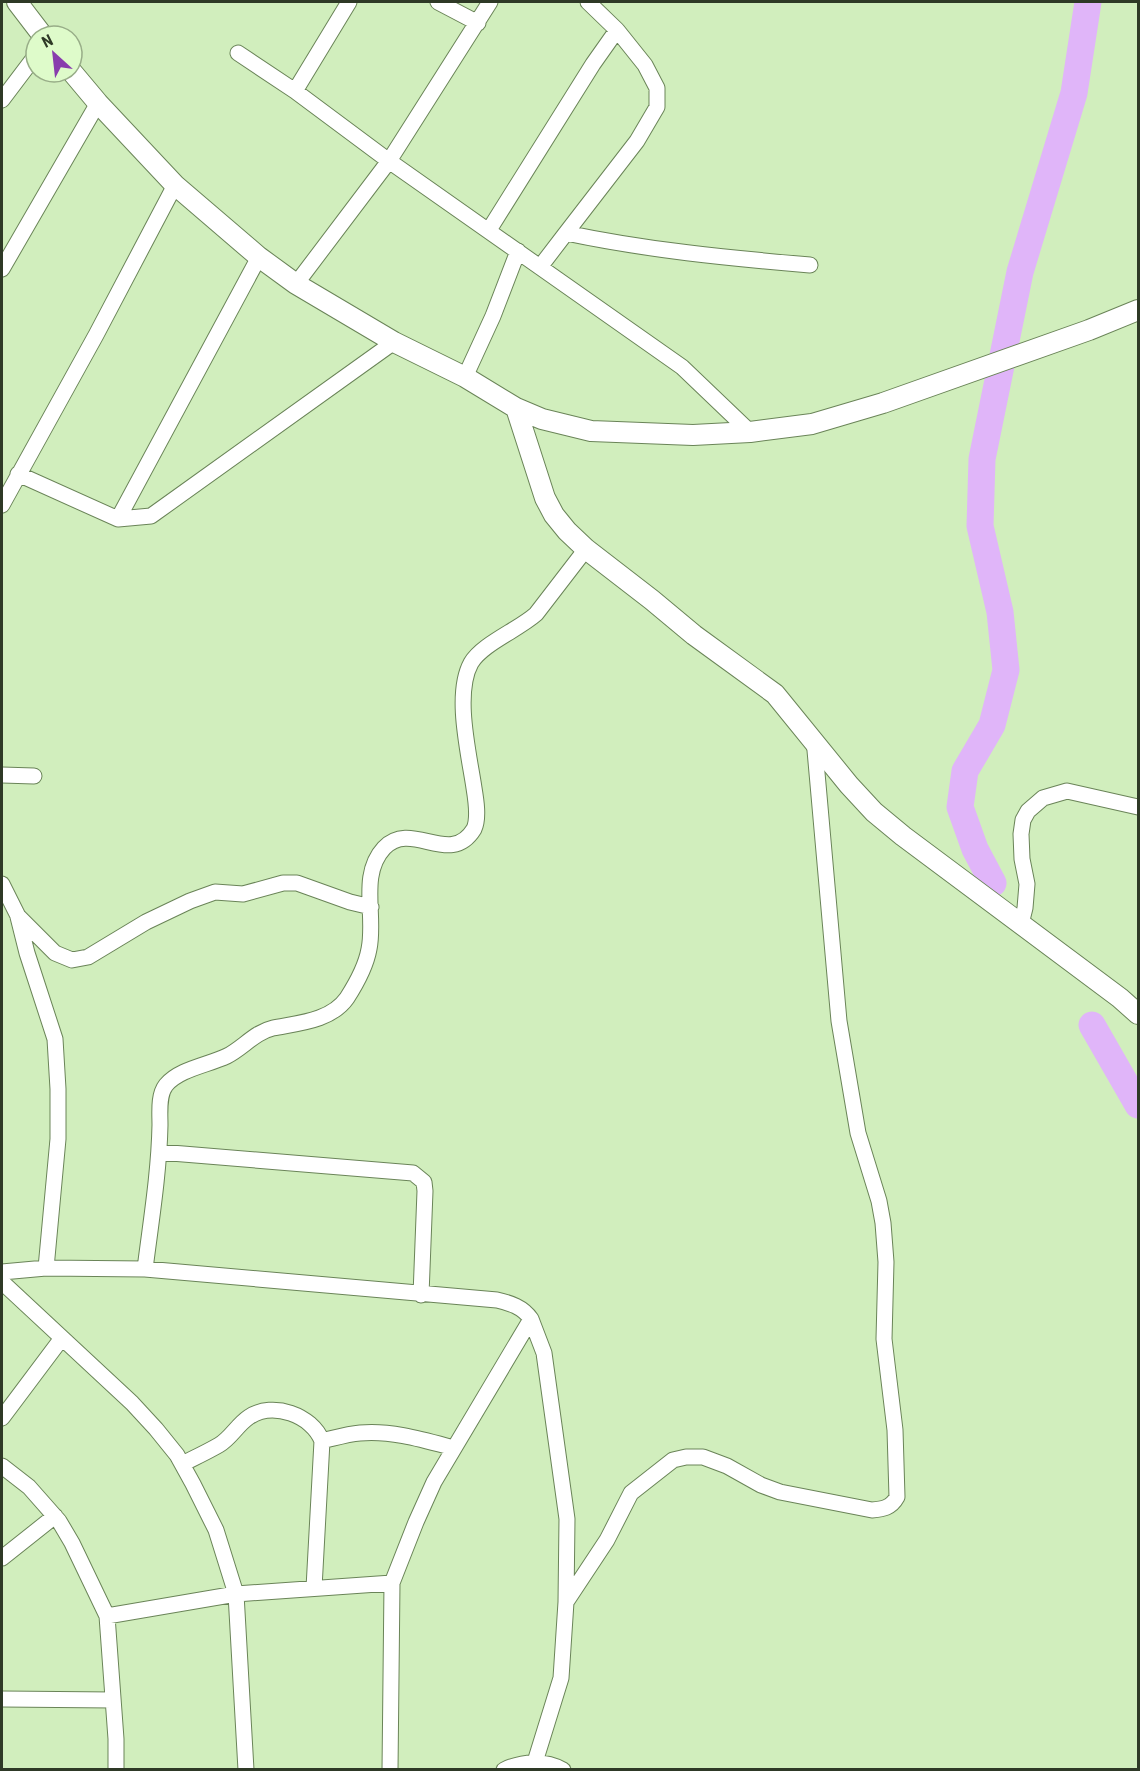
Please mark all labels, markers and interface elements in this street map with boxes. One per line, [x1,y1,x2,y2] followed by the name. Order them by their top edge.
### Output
[24,24,84,84] north arrow
[39,30,56,52] text: N

